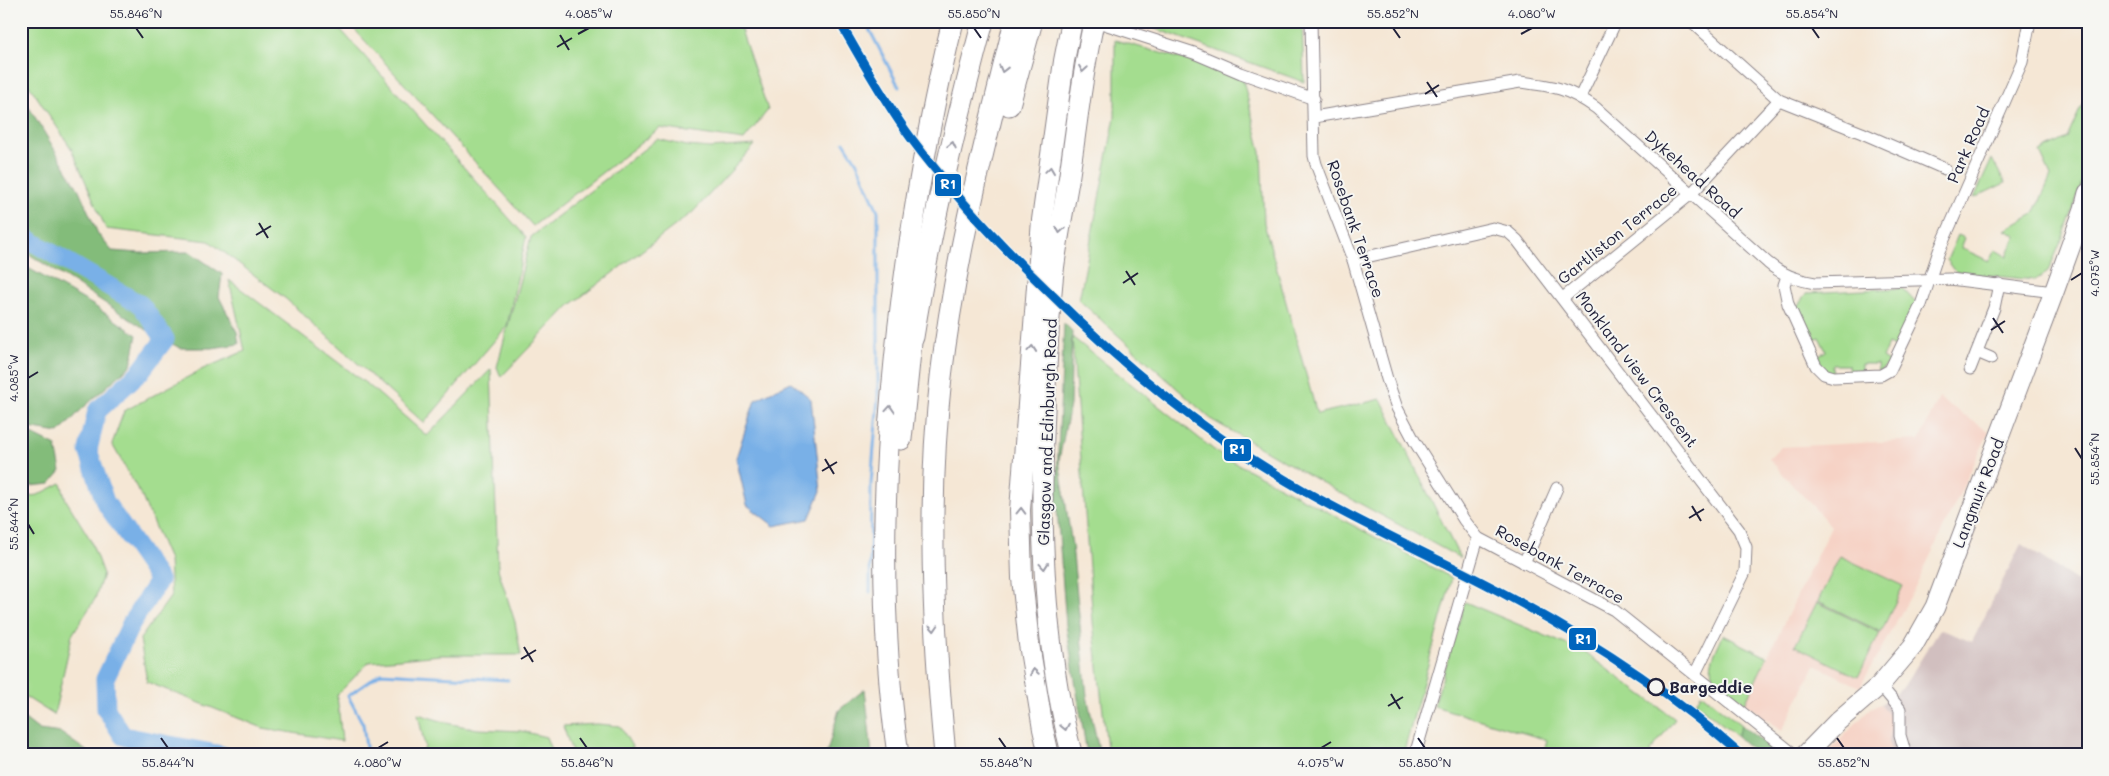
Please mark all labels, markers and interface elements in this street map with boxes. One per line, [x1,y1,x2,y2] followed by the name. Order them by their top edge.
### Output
[110,5,162,21] text: 55.846°N
[565,5,613,21] text: 4.085°W
[948,5,1000,21] text: 55.850°N
[1367,5,1419,21] text: 55.852°N
[1508,5,1556,21] text: 4.080°W
[1786,5,1838,21] text: 55.854°N
[1079,64,1089,73] one-way arrow
[998,65,1009,74] one-way arrow
[1941,103,1994,186] street label: Park Road
[1641,125,1746,222] street label: Dykehead Road
[946,141,957,150] one-way arrow
[1323,157,1390,300] street label: Rosebank Terrace
[1044,165,1055,173] one-way arrow
[934,173,962,197] line badge: R1
[940,174,956,193] text: R1
[1552,179,1681,288] street label: Gartliston Terrace
[1056,225,1066,234] one-way arrow
[2086,250,2102,296] text: 4.075°W
[1572,286,1703,451] street label: Monkland view Crescent
[1032,318,1061,546] street label: Glasgow and Edinburgh Road
[1026,344,1037,352] one-way arrow
[5,354,21,402] text: 4.085°W
[884,405,895,413] one-way arrow
[2086,433,2102,485] text: 55.854°N
[1947,435,2008,551] street label: Langmuir Road
[1223,438,1252,462] line badge: R1
[1229,439,1245,458] text: R1
[5,498,21,550] text: 55.844°N
[1016,506,1026,514] one-way arrow
[1492,519,1628,608] street label: Rosebank Terrace
[1038,562,1049,570] one-way arrow
[928,624,939,632] one-way arrow
[1568,627,1597,651] line badge: R1
[1575,629,1591,648] text: R1
[1029,668,1039,677] one-way arrow
[1669,676,1752,697] place label: Bargeddie
[1647,678,1665,696] marker: Bargeddie
[1059,723,1070,732] one-way arrow
[142,754,194,770] text: 55.844°N
[354,754,402,770] text: 4.080°W
[561,754,613,770] text: 55.846°N
[980,754,1032,770] text: 55.848°N
[1298,754,1344,770] text: 4.075°W
[1399,754,1451,770] text: 55.850°N
[1818,754,1870,770] text: 55.852°N

